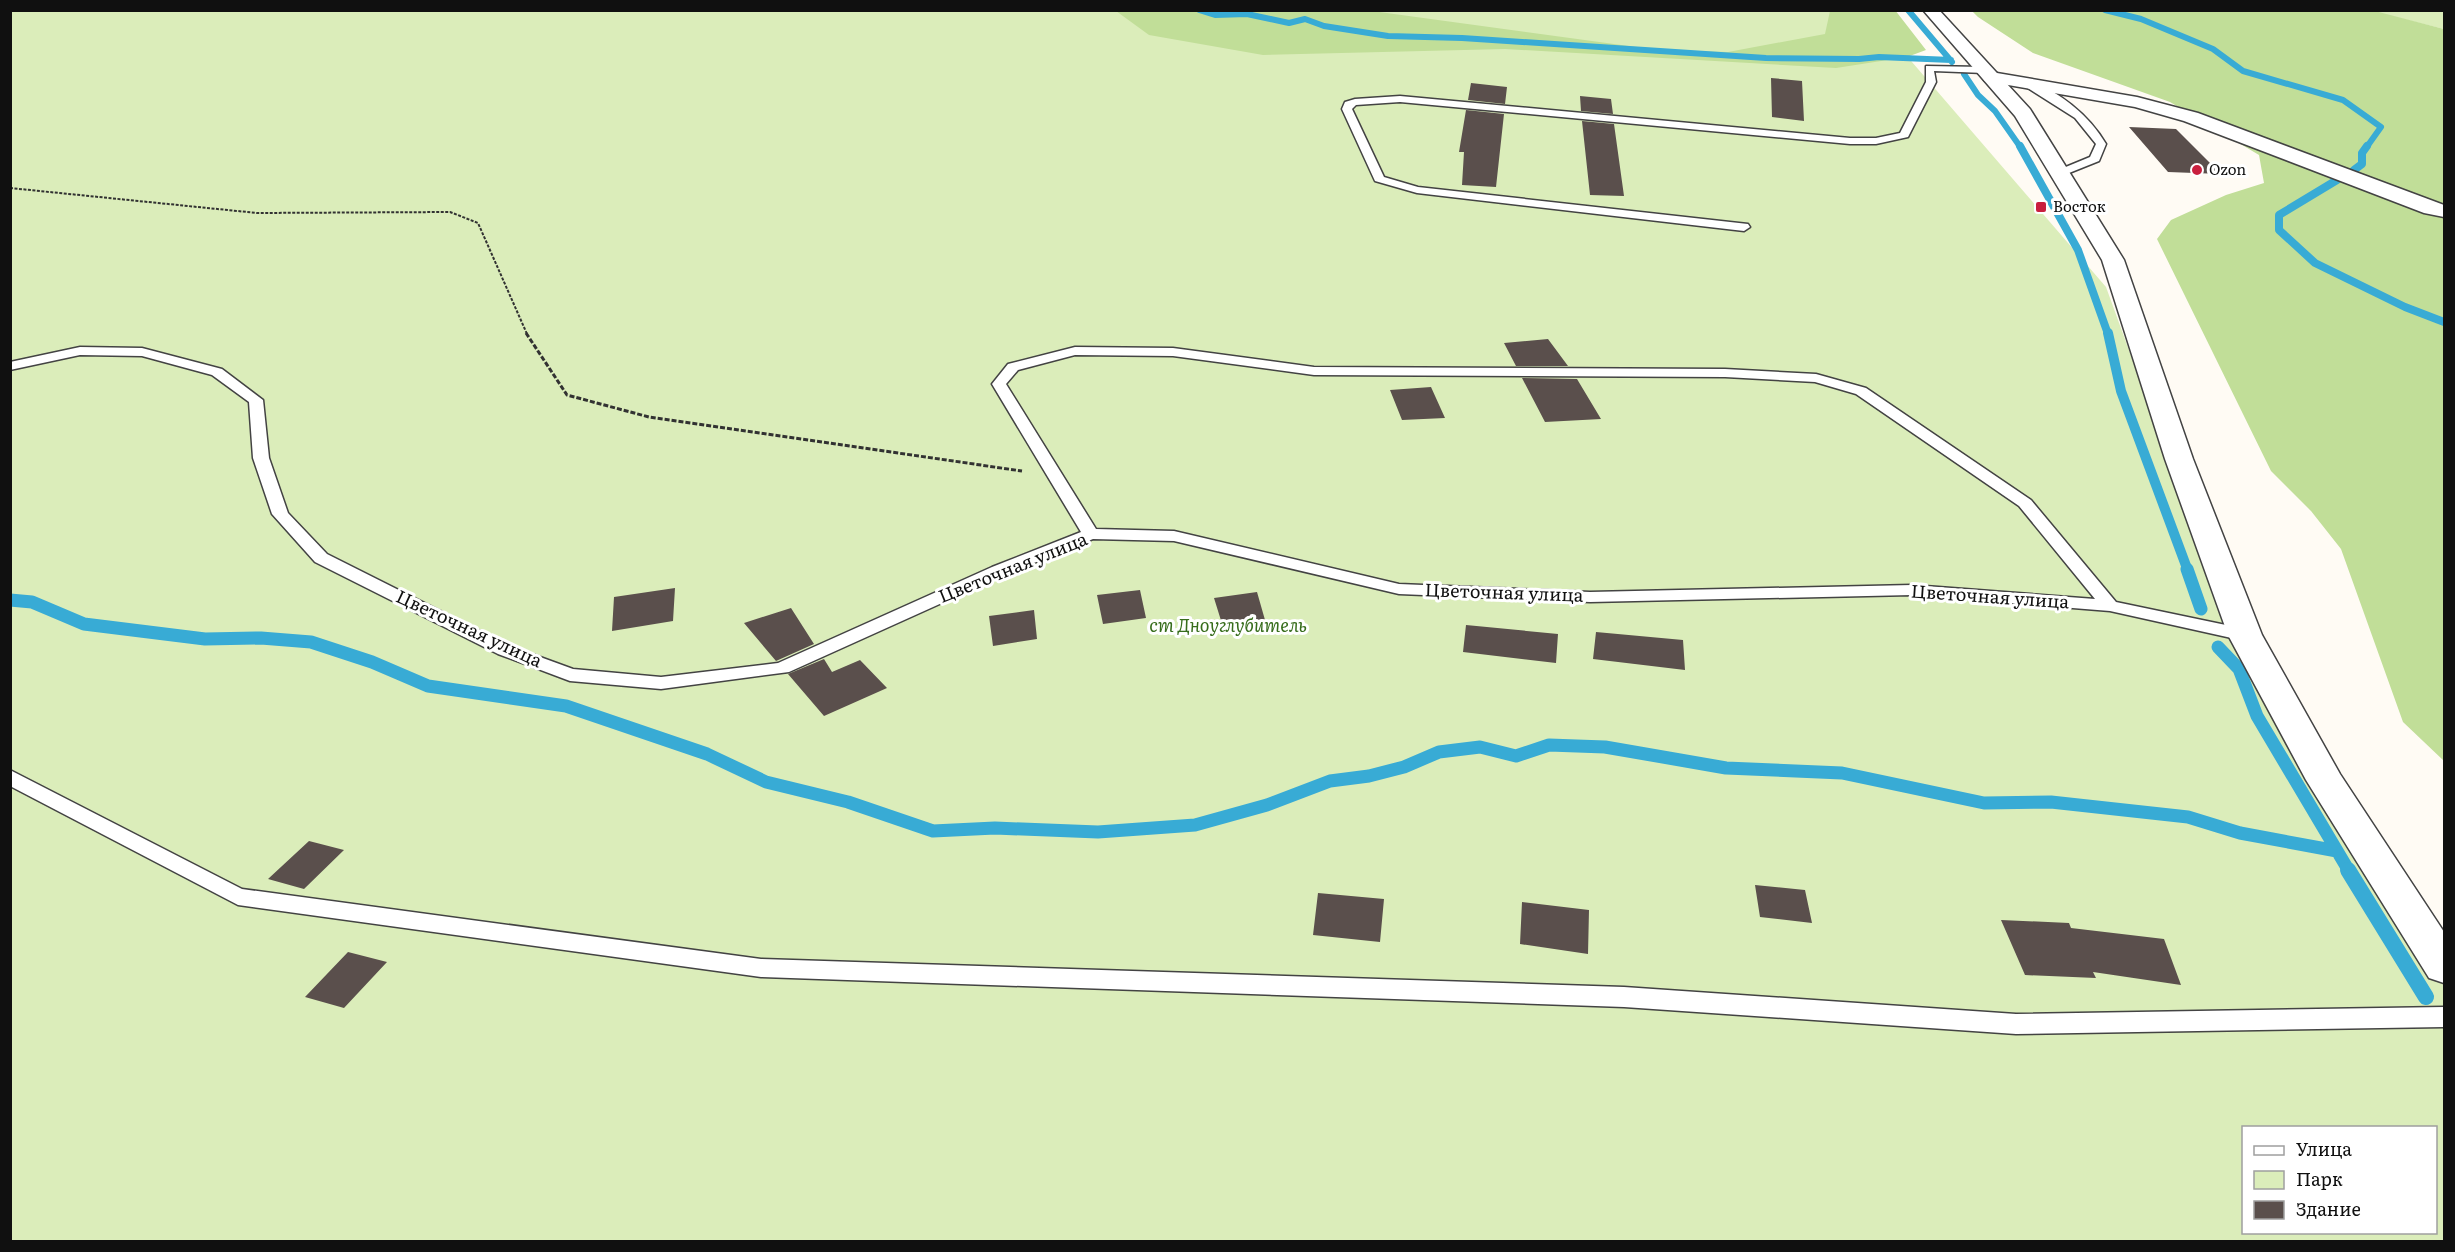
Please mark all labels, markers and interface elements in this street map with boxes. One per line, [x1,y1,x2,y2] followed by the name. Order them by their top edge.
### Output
[2209,157,2246,180] place label: Ozon
[2190,163,2204,177] marker: Ozon
[2053,194,2106,217] place label: Восток
[2034,200,2048,214] marker: Восток
[934,524,1091,609] street label: Цветочная улица
[1424,575,1584,608] street label: Цветочная улица
[1910,577,2070,615] street label: Цветочная улица
[392,582,548,674] street label: Цветочная улица
[1149,611,1307,638] park label: ст Дноуглубитель
[2242,1126,2437,1234] legend
[2296,1135,2352,1162] text: Улица
[2296,1165,2343,1192] text: Парк
[2296,1195,2361,1222] text: Здание

